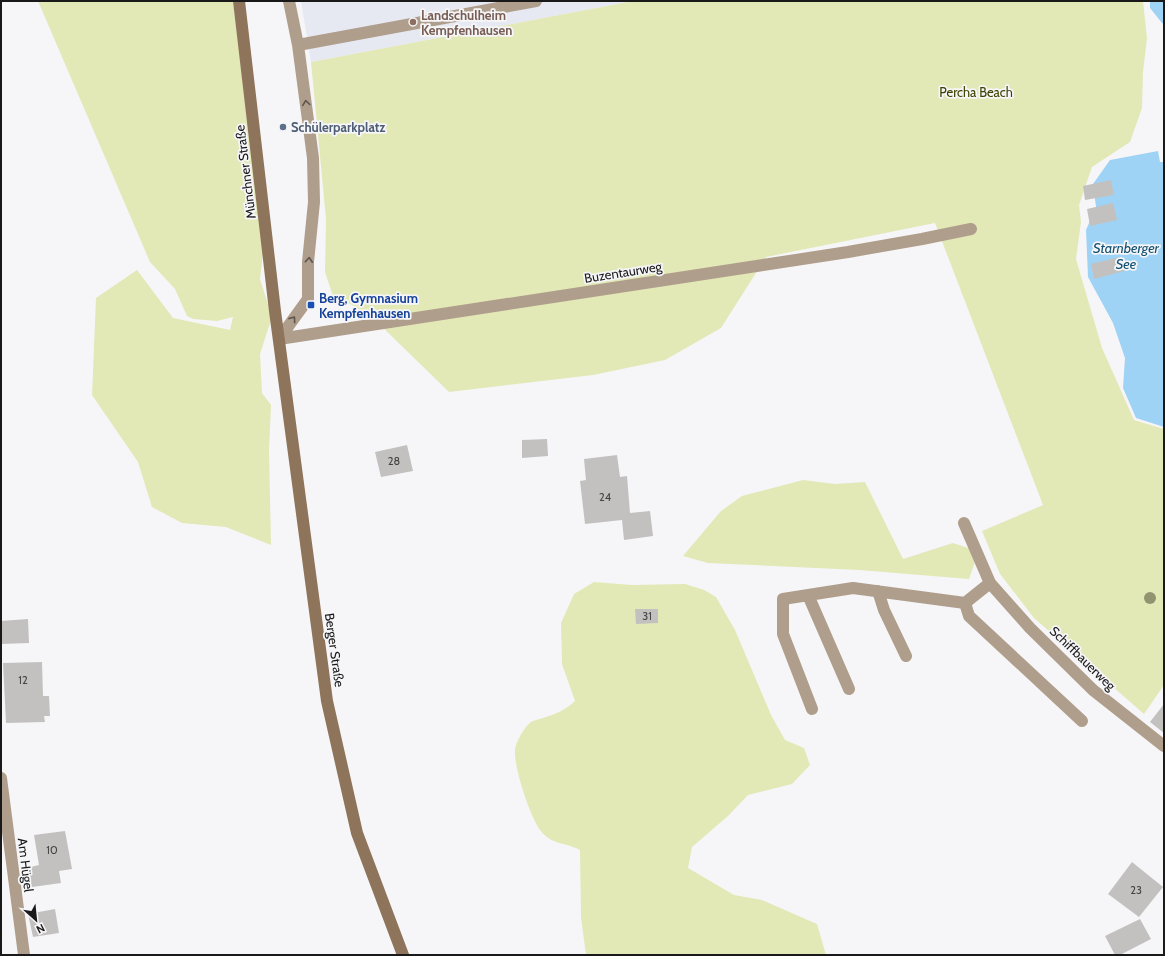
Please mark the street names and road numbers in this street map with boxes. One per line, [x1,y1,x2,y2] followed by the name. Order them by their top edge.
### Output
[231,124,259,220] street label: Münchner Straße
[583,258,663,286] street label: Buzentaurweg
[322,612,348,688] street label: Berger Straße
[1047,623,1120,694] street label: Schiffbauerweg
[15,837,37,893] street label: Am Hügel

